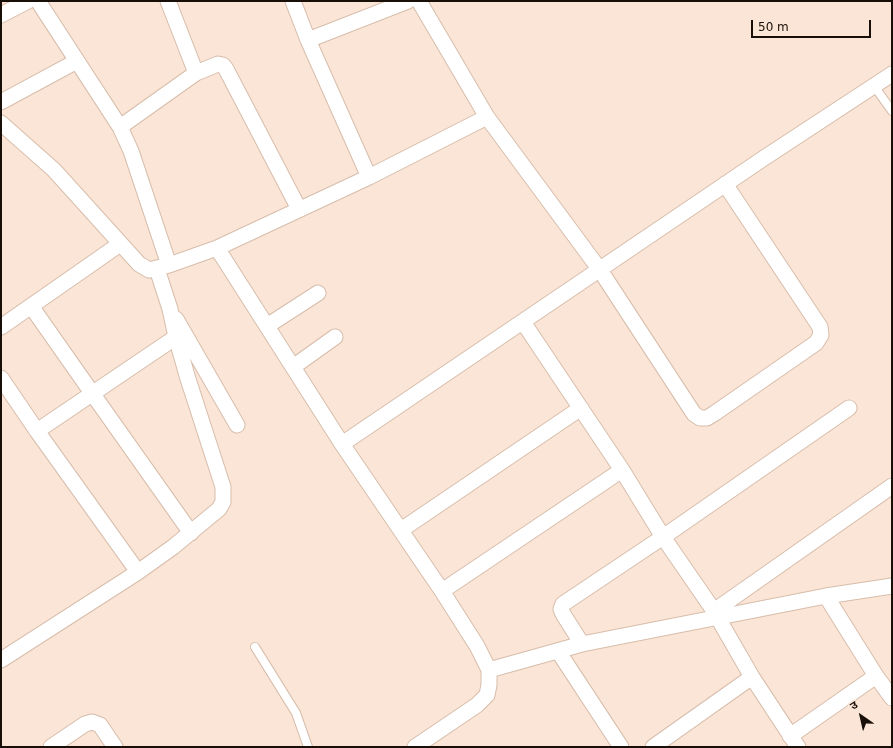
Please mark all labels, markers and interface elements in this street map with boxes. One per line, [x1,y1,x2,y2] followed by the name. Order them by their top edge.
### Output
[753,12,873,38] scale bar
[758,20,789,34] text: 50 m
[841,696,881,736] north arrow
[848,698,860,713] text: उ

